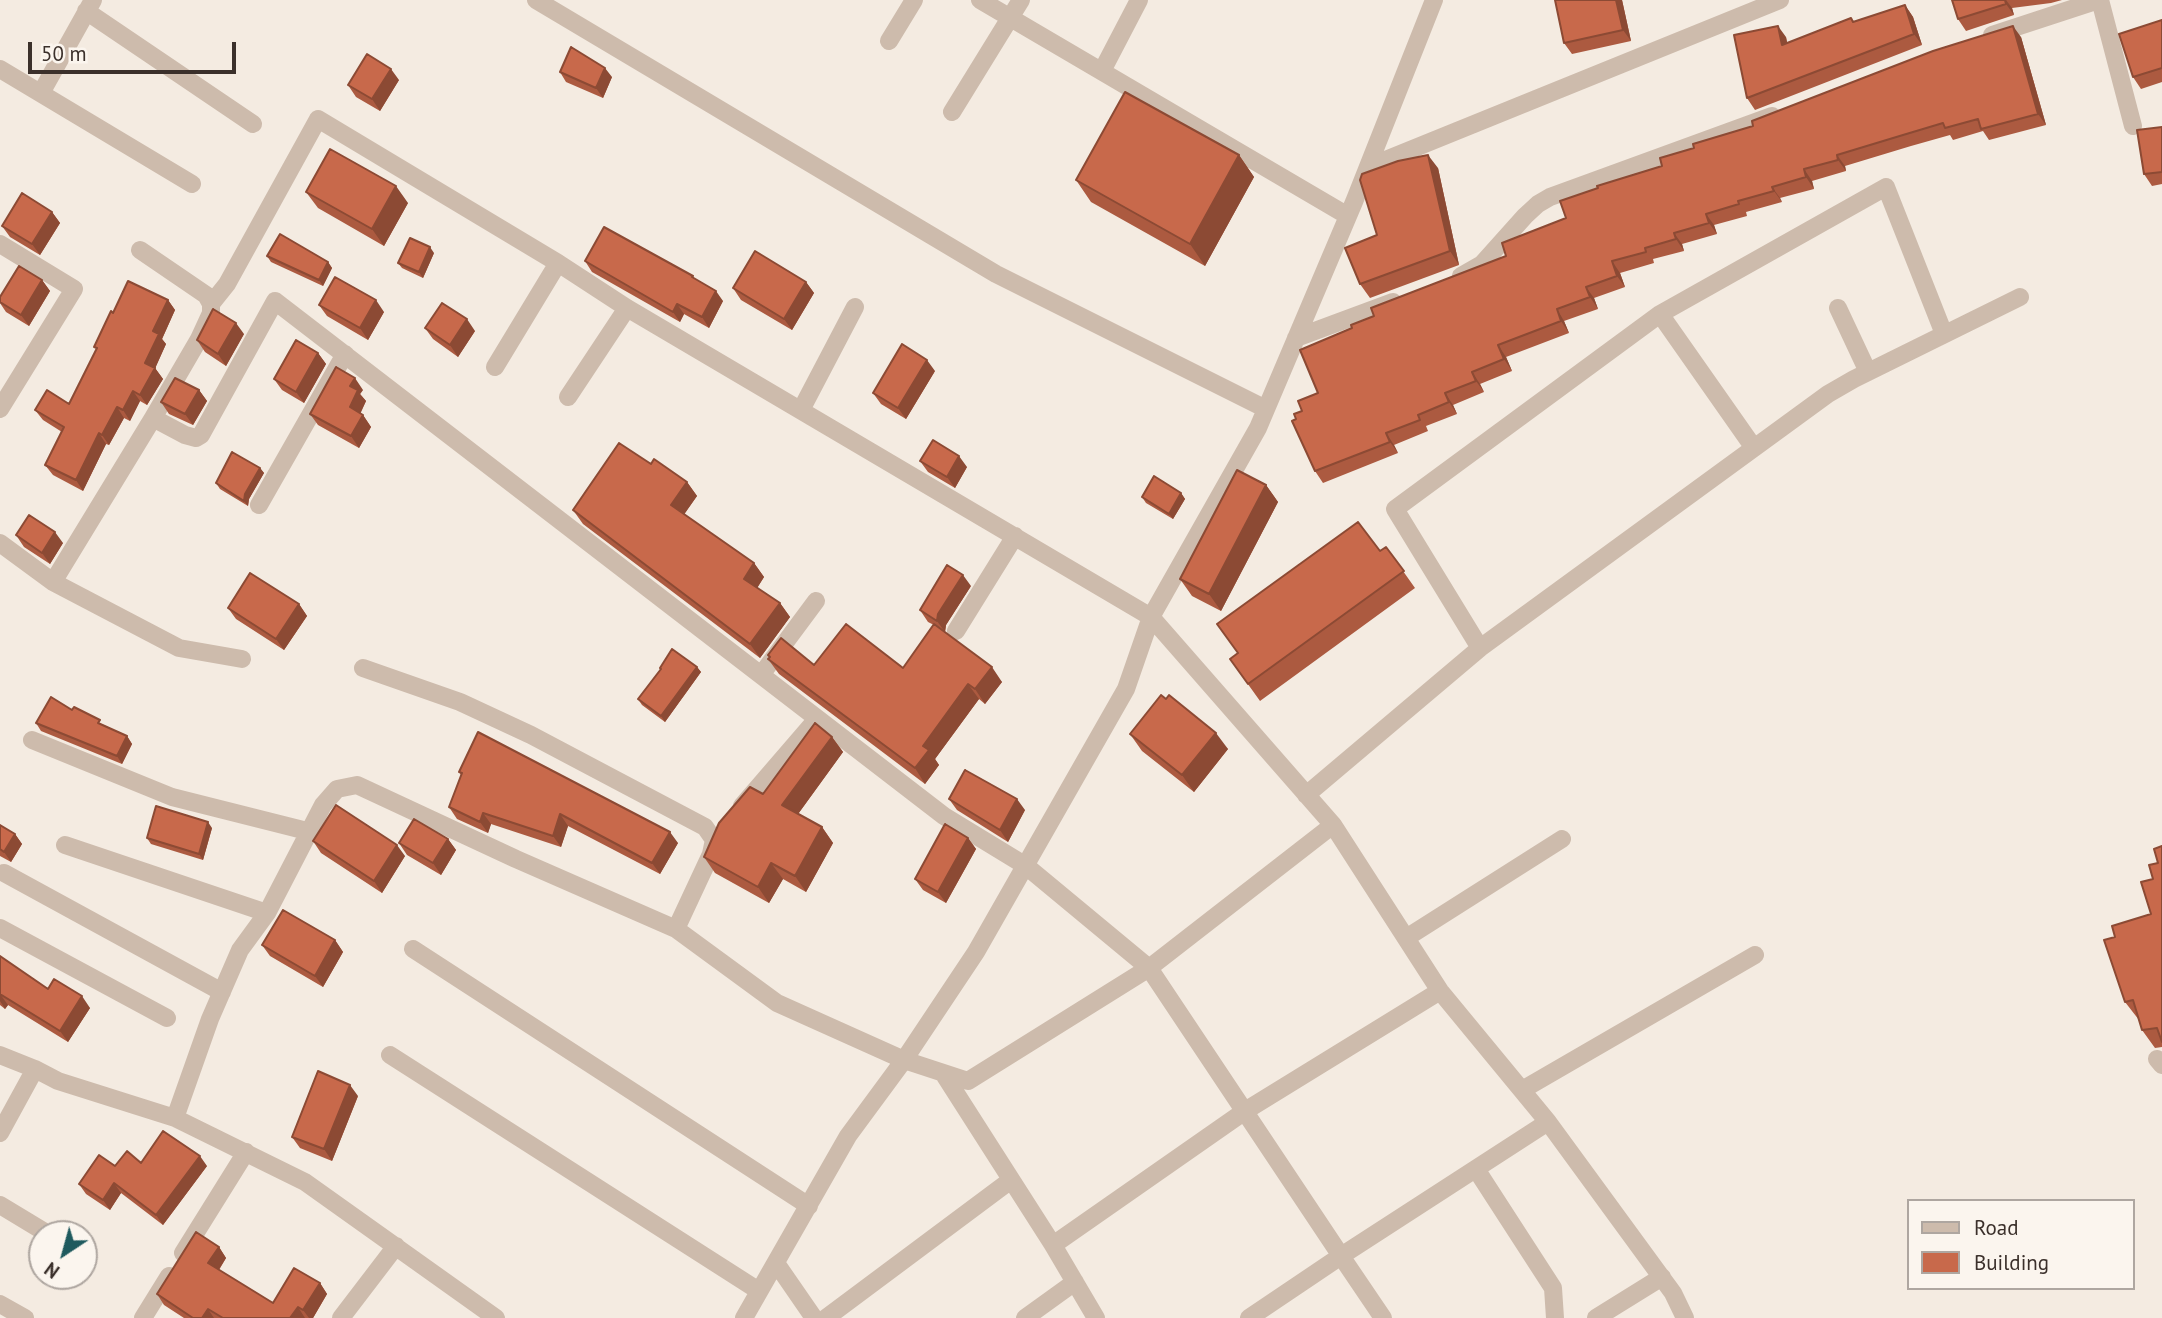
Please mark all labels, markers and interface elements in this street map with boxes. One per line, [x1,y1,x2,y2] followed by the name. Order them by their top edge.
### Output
[32,28,240,72] scale bar
[41,40,87,67] text: 50 m
[1906,1199,2134,1290] legend
[1974,1214,2018,1241] text: Road
[28,1220,98,1290] north arrow
[1974,1249,2049,1276] text: Building
[40,1257,64,1284] text: N

